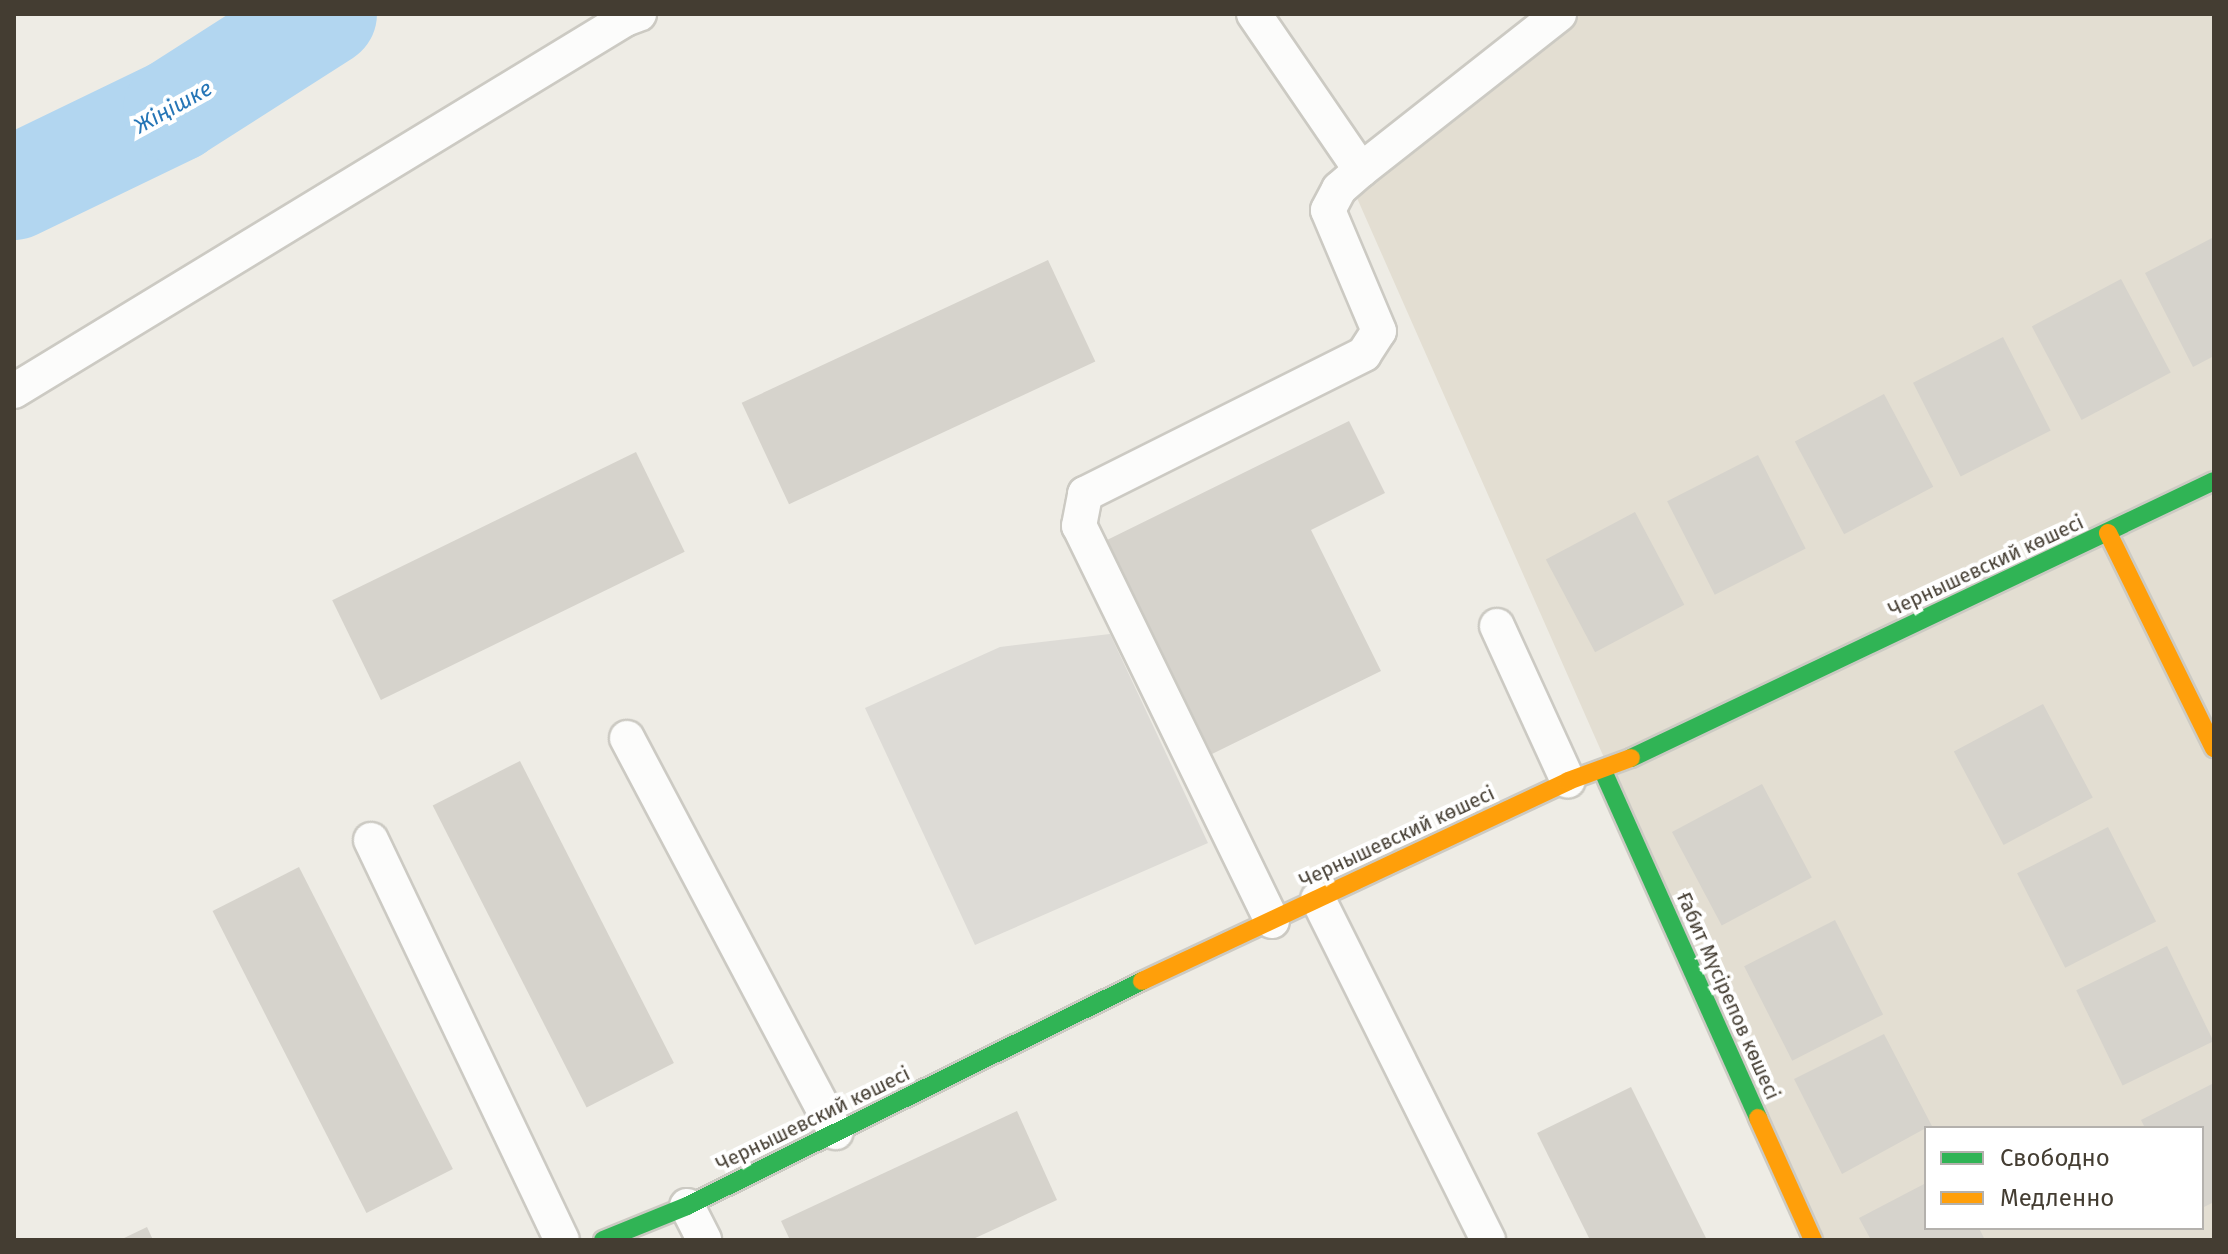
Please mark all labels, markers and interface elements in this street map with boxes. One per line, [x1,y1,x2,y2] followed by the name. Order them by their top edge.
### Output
[129,75,217,139] water label: Жіңішке
[1885,510,2087,622] street label: Чернышевский көшесі
[1296,781,1498,893] street label: Чернышевский көшесі
[1671,889,1785,1103] street label: Ғабит Мүсірепов көшесі
[712,1062,914,1176] street label: Чернышевский көшесі
[1924,1126,2204,1230] legend
[2000,1144,2110,1172] text: Свободно
[2000,1184,2114,1212] text: Медленно

